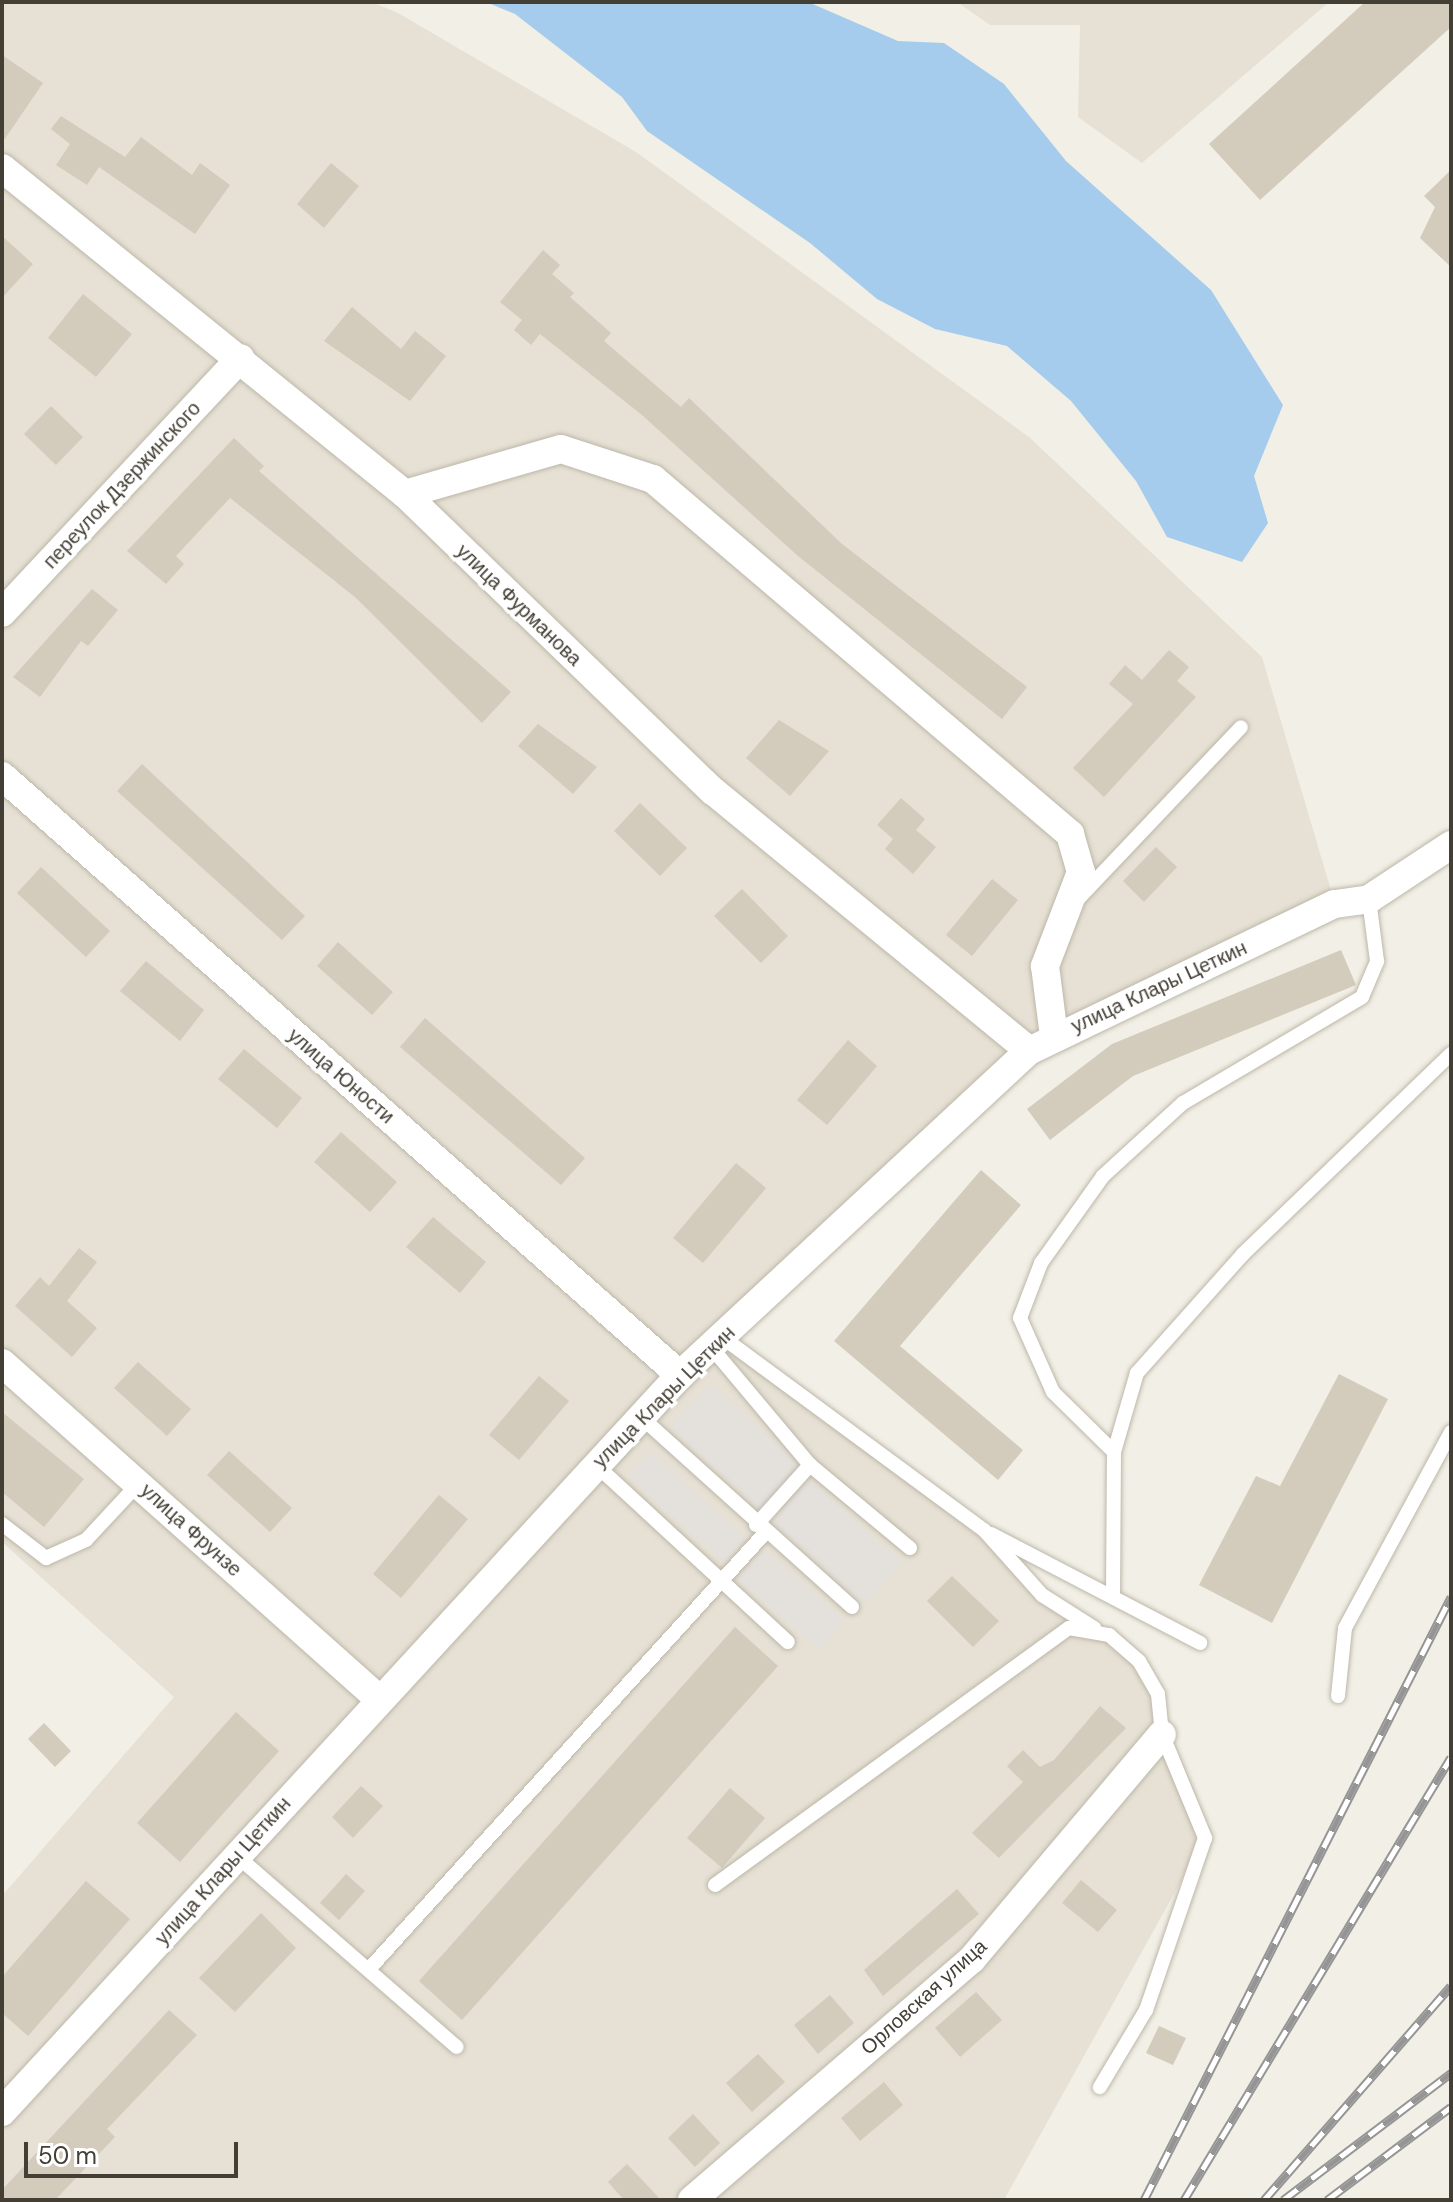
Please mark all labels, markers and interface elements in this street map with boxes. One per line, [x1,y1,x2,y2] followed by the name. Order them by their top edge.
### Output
[38,396,206,574] street label: переулок Дзержинского
[451,539,587,671] street label: улица Фурманова
[1067,936,1251,1038] street label: улица Клары Цеткин
[283,1023,399,1129] street label: улица Юности
[588,1321,740,1473] street label: улица Клары Цеткин
[136,1478,246,1582] street label: улица Фрунзе
[150,1792,296,1950] street label: улица Клары Цеткин
[856,1934,992,2060] street label: Орловская улица
[28,2126,242,2176] scale bar
[38,2140,97,2171] text: 50 m

